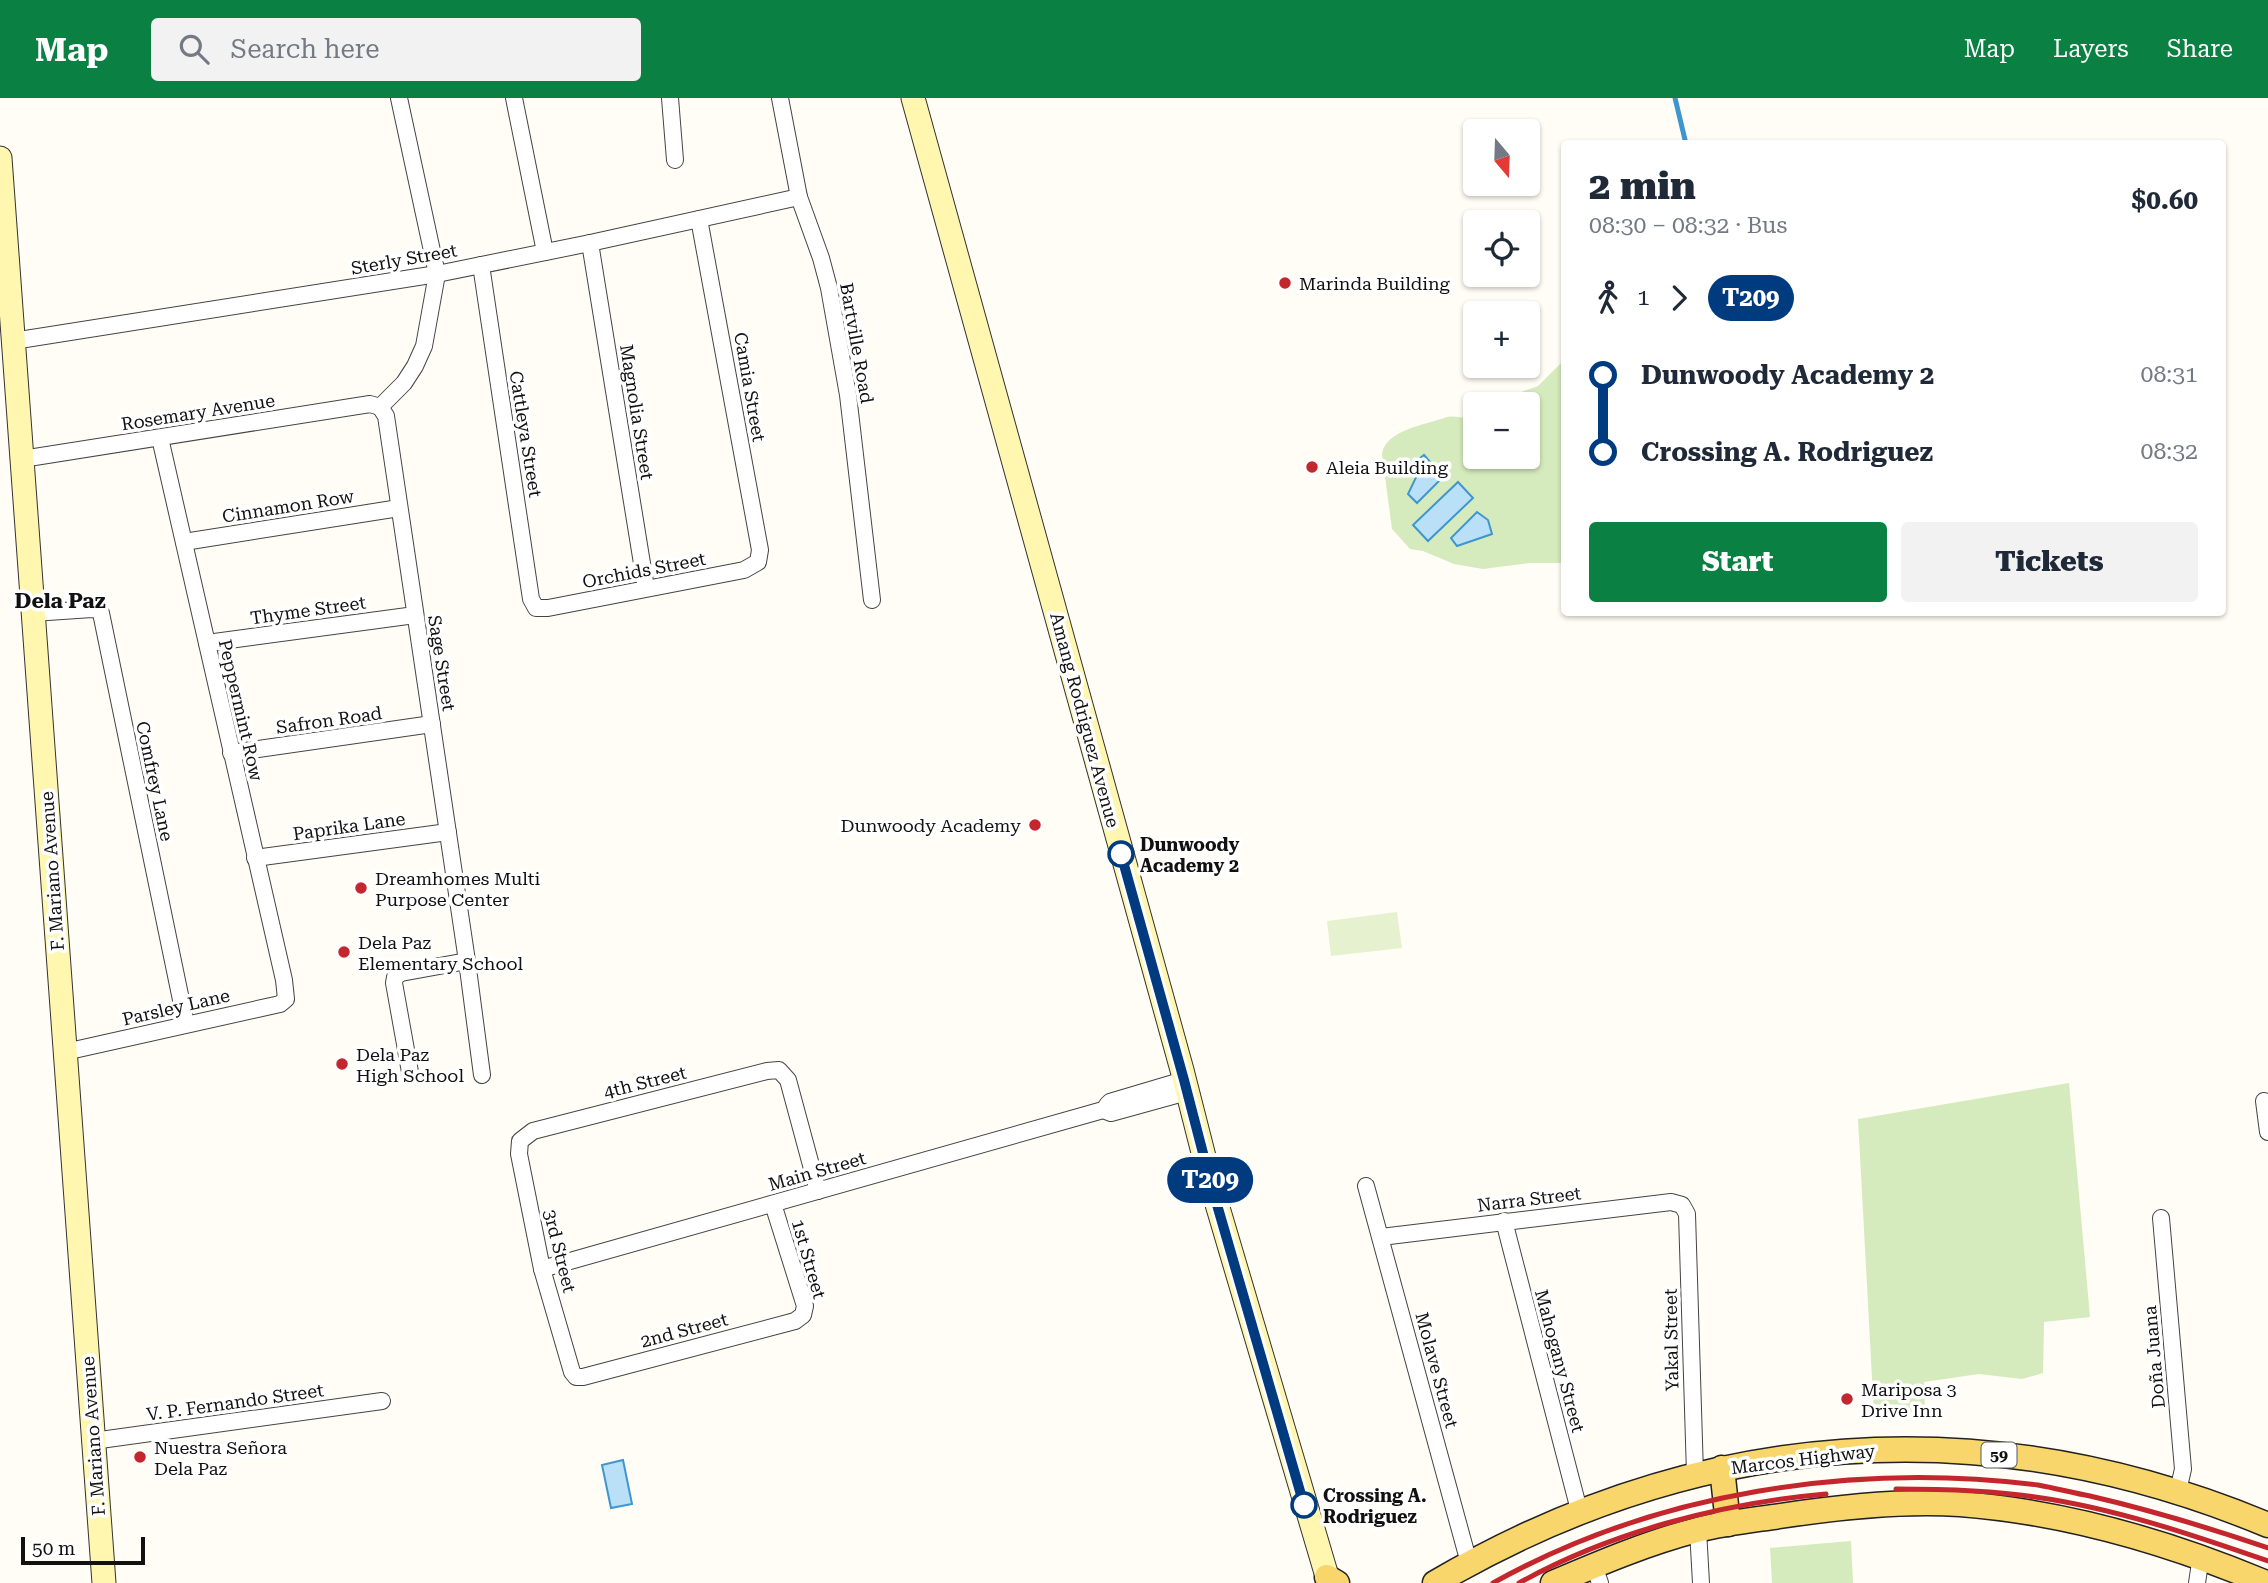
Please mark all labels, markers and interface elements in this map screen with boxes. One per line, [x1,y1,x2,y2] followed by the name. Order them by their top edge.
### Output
[151,18,641,81] search box
[35,30,109,69] text: Map
[175,30,213,68] icon: search
[231,34,380,64] text: Search here
[1964,35,2015,63] text: Map
[2053,35,2129,63] text: Layers
[2167,35,2233,63] text: Share
[1463,119,1540,196] north arrow
[1463,119,1540,469] map controls
[1589,164,1696,208] text: 2 min
[2132,185,2198,215] text: $0.60
[1463,210,1540,287] button: locate
[1589,212,1787,239] text: 08:30 – 08:32 · Bus
[349,239,459,279] street label: Sterly Street
[1299,273,1451,294] place label: Marinda Building
[1277,275,1293,291] marker: Marinda Building
[1589,279,1627,317] icon: walk
[1660,279,1698,317] icon: forward
[836,281,878,405] street label: Bartville Road
[1637,284,1650,311] text: 1
[1722,284,1780,312] text: T209
[1463,301,1540,378] button: +
[730,331,770,444] street label: Camia Street
[616,343,658,482] street label: Magnolia Street
[1641,360,1934,390] text: Dunwoody Academy 2
[2141,361,2198,388] text: 08:31
[506,369,546,499] street label: Cattleya Street
[120,389,276,435] street label: Rosemary Avenue
[1463,392,1540,469] button: −
[1641,437,1933,467] text: Crossing A. Rodriguez
[2141,438,2198,465] text: 08:32
[1326,457,1449,478] place label: Aleia Building
[1304,459,1320,475] marker: Aleia Building
[221,485,356,527] street label: Cinnamon Row
[1589,522,1887,602] button: Start
[1901,522,2198,602] button: Tickets
[581,548,708,592] street label: Orchids Street
[14,589,106,613] district label: Dela Paz
[249,591,367,629] street label: Thyme Street
[1046,610,1124,830] street label: Amang Rodriguez Avenue
[424,614,460,713] street label: Sage Street
[214,637,268,783] street label: Peppermint Row
[275,702,384,738] street label: Safron Road
[132,719,178,843] street label: Comfrey Lane
[36,790,68,951] street label: F. Mariano Avenue
[291,808,407,844] street label: Paprika Lane
[841,815,1021,836] place label: Dunwoody Academy
[1027,817,1043,833] marker: Dunwoody Academy
[1140,834,1240,876] place label: Dunwoody Academy 2
[1108,841,1134,867] marker: Dunwoody Academy 2
[375,868,540,910] place label: Dreamhomes Multi Purpose Center
[353,880,369,896] marker: Dreamhomes Multi Purpose Center
[358,932,523,974] place label: Dela Paz Elementary School
[336,944,352,960] marker: Dela Paz Elementary School
[120,984,232,1030] street label: Parsley Lane
[356,1044,464,1086] place label: Dela Paz High School
[334,1056,350,1072] marker: Dela Paz High School
[601,1062,689,1102] street label: 4th Street
[766,1147,868,1195] street label: Main Street
[1161,1157,1259,1203] line badge: T209
[1181,1166,1239,1194] text: T209
[1476,1182,1582,1216] street label: Narra Street
[540,1207,581,1295] street label: 3rd Street
[788,1217,830,1301] street label: 1st Street
[1531,1287,1589,1435] street label: Mahogany Street
[1660,1288,1682,1392] street label: Yakal Street
[2139,1304,2169,1409] street label: Doña Juana
[638,1308,730,1352] street label: 2nd Street
[1411,1310,1463,1430] street label: Molave Street
[77,1355,109,1516] street label: F. Mariano Avenue
[145,1379,325,1425] street label: V. P. Fernando Street
[1861,1379,1957,1421] place label: Mariposa 3 Drive Inn
[1839,1391,1855,1407] marker: Mariposa 3 Drive Inn
[154,1437,287,1479] place label: Nuestra Señora Dela Paz
[1730,1440,1877,1478] street label: Marcos Highway
[1982,1442,2016,1468] road number: 59
[132,1449,148,1465] marker: Nuestra Señora Dela Paz
[1323,1485,1427,1527] place label: Crossing A. Rodriguez
[1291,1492,1317,1518] marker: Crossing A. Rodriguez
[21,1534,145,1566] scale bar
[32,1537,75,1560] text: 50 m

